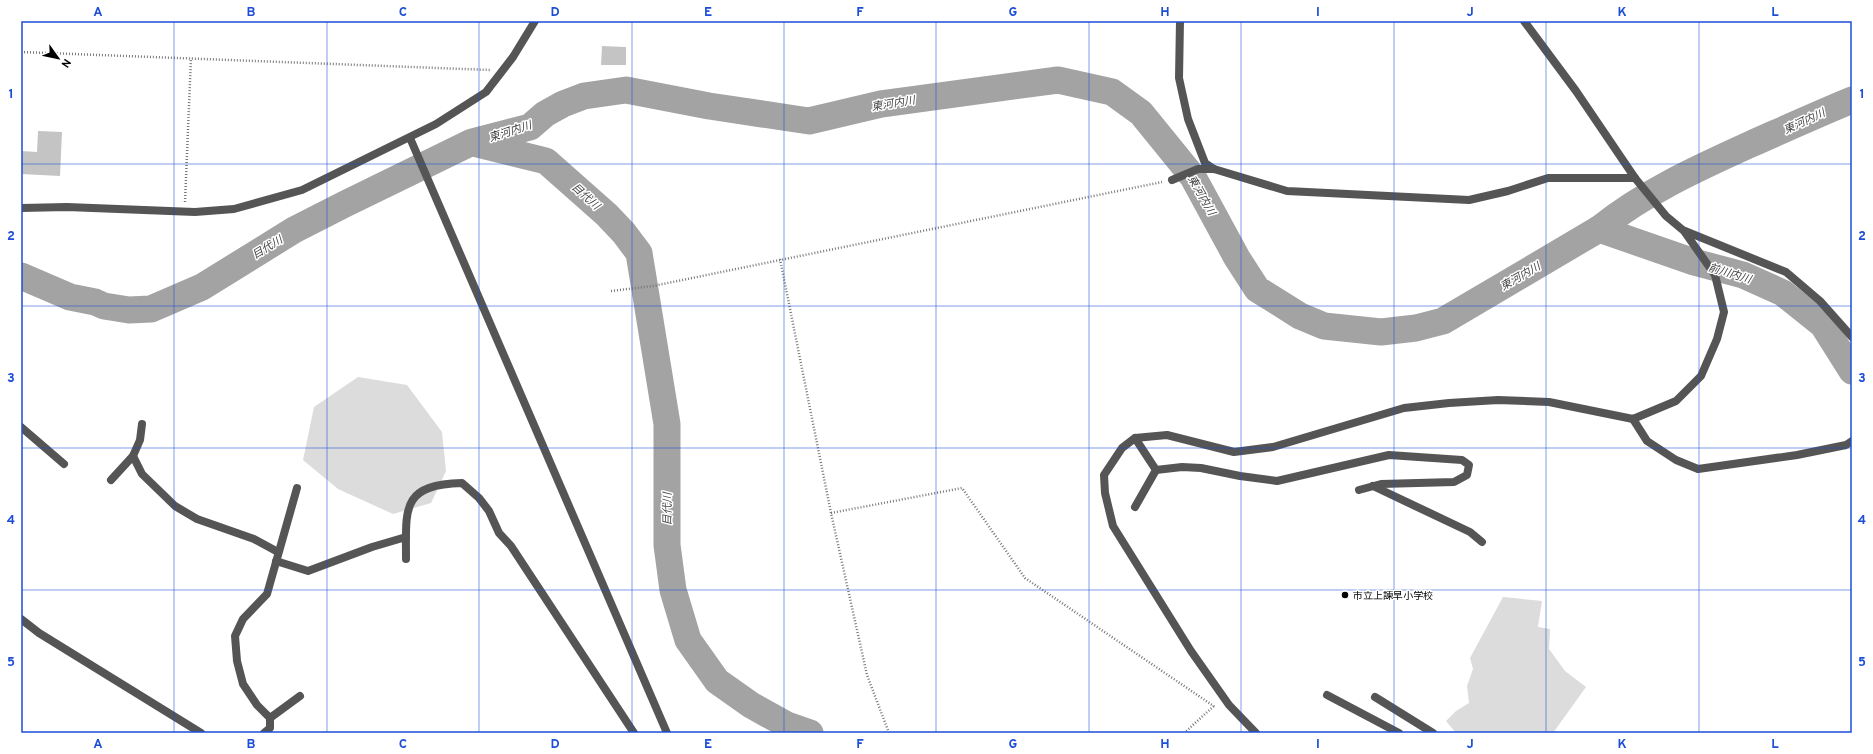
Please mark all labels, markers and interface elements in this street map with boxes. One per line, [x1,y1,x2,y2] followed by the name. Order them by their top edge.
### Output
[93,5,103,21] text: A
[247,5,256,21] text: B
[399,5,407,21] text: C
[550,5,560,21] text: D
[704,5,712,21] text: E
[856,5,864,21] text: F
[1009,5,1018,21] text: G
[1160,5,1170,21] text: H
[1316,5,1320,21] text: I
[1466,5,1474,21] text: J
[1617,5,1627,21] text: K
[1771,5,1779,21] text: L
[38,38,78,78] north arrow
[58,56,74,70] text: N
[8,87,14,103] text: 1
[1859,87,1865,103] text: 1
[870,93,917,114] water label: 東河内川
[1782,106,1828,138] water label: 東河内川
[487,118,534,145] water label: 東河内川
[1184,173,1219,219] water label: 東河内川
[568,181,603,214] water label: 目代川
[7,229,15,245] text: 2
[1858,229,1866,245] text: 2
[250,233,286,262] water label: 目代川
[1498,259,1544,294] water label: 東河内川
[1707,261,1754,287] water label: 前川内川
[7,371,15,387] text: 3
[1858,371,1866,387] text: 3
[661,492,675,526] water label: 目代川
[7,513,15,529] text: 4
[1858,513,1866,529] text: 4
[1340,590,1350,600] marker: 市立上諫早小学校
[1353,590,1433,603] place label: 市立上諫早小学校
[7,655,15,671] text: 5
[1858,655,1866,671] text: 5
[93,737,103,753] text: A
[247,737,256,753] text: B
[399,737,407,753] text: C
[550,737,560,753] text: D
[704,737,712,753] text: E
[856,737,864,753] text: F
[1009,737,1018,753] text: G
[1160,737,1170,753] text: H
[1316,737,1320,753] text: I
[1466,737,1474,753] text: J
[1617,737,1627,753] text: K
[1771,737,1779,753] text: L

